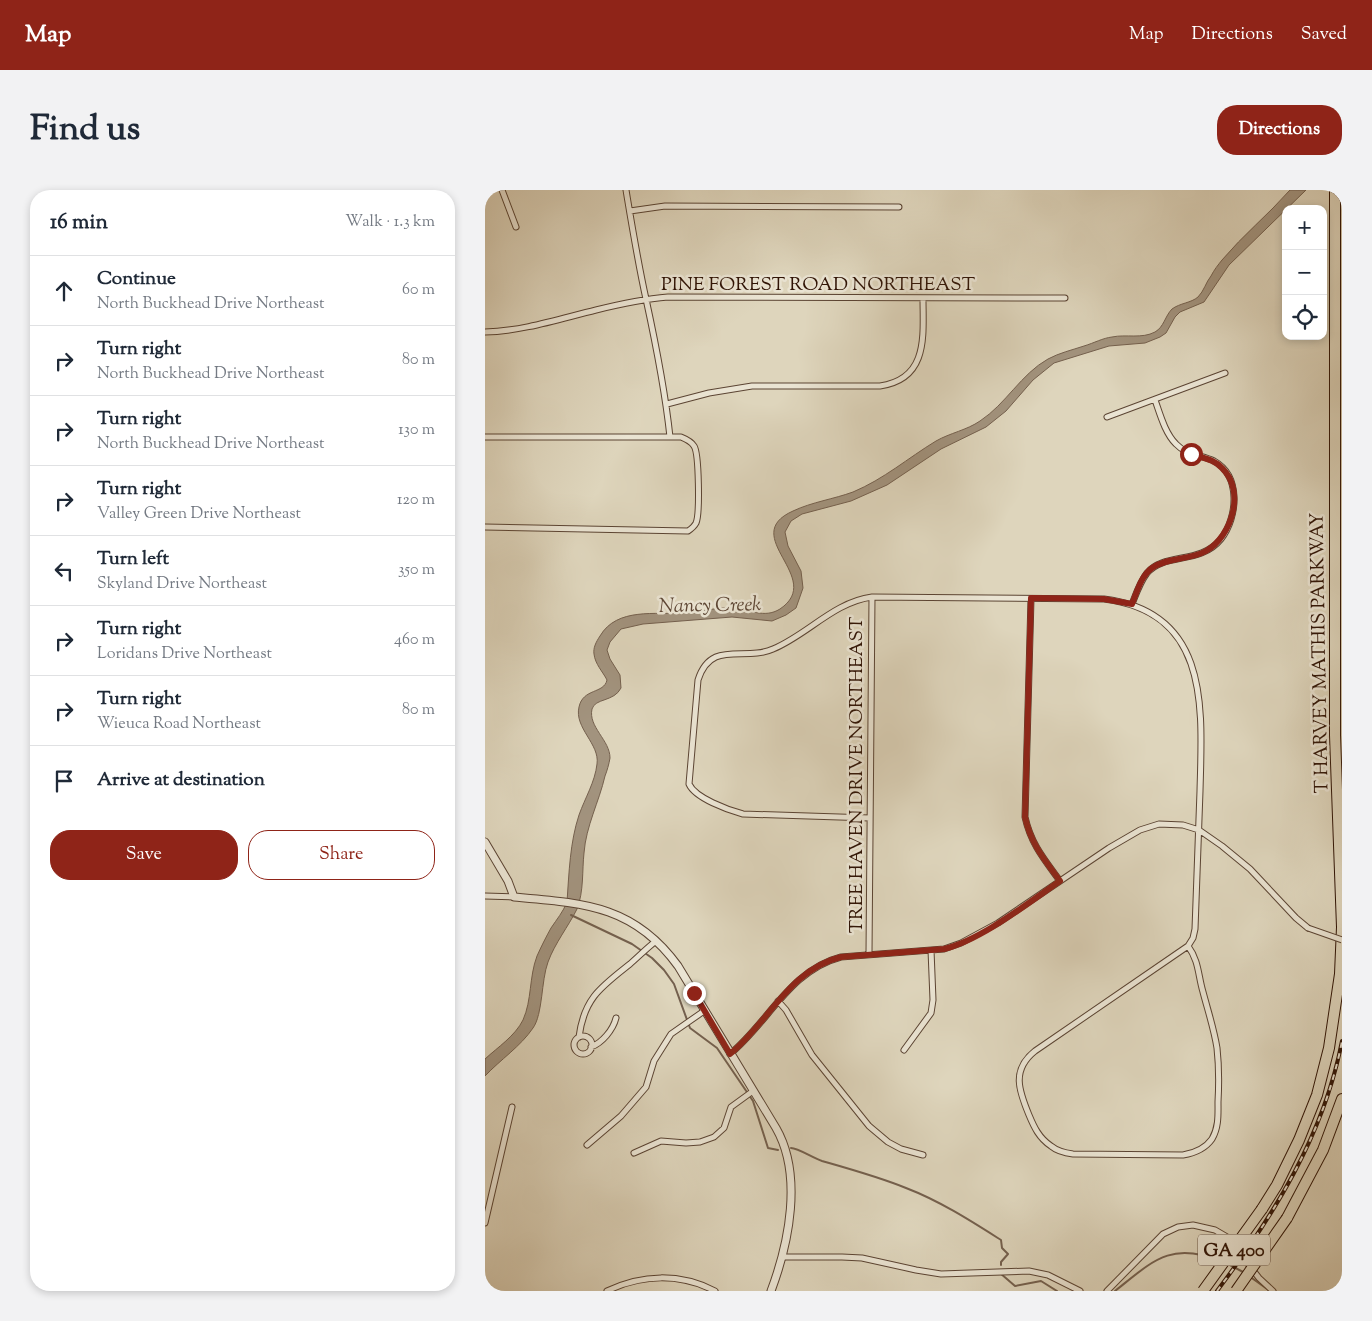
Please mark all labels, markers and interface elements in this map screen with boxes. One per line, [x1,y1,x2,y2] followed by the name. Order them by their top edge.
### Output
[25,18,71,52] text: Map
[1129,22,1164,48] text: Map
[1192,22,1273,48] text: Directions
[1301,22,1347,48] text: Saved
[30,105,140,156] text: Find us
[1217,105,1342,155] button: Directions
[1282,205,1327,340] map controls
[1282,205,1327,250] button: +
[50,208,108,238] text: 16 min
[345,211,435,234] text: Walk · 1.3 km
[1282,250,1327,295] button: −
[97,266,176,293] text: Continue
[661,272,975,299] street label: PINE FOREST ROAD NORTHEAST
[50,277,78,305] icon: ahead
[402,279,435,302] text: 60 m
[97,293,325,316] text: North Buckhead Drive Northeast
[1282,295,1327,340] button: locate
[97,336,181,363] text: Turn right
[50,347,78,375] icon: right
[402,349,435,372] text: 80 m
[97,363,325,386] text: North Buckhead Drive Northeast
[97,406,181,433] text: Turn right
[50,417,78,445] icon: right
[398,419,435,442] text: 130 m
[97,433,325,456] text: North Buckhead Drive Northeast
[1180,443,1203,466] route start
[97,476,181,503] text: Turn right
[50,487,78,515] icon: right
[397,489,435,512] text: 120 m
[97,503,301,526] text: Valley Green Drive Northeast
[1305,512,1336,794] street label: T HARVEY MATHIS PARKWAY
[97,546,169,573] text: Turn left
[50,557,78,585] icon: left
[398,559,435,582] text: 350 m
[97,573,267,596] text: Skyland Drive Northeast
[659,591,762,622] water label: Nancy Creek
[97,616,181,643] text: Turn right
[844,617,871,933] street label: TREE HAVEN DRIVE NORTHEAST
[50,627,78,655] icon: right
[394,629,435,652] text: 460 m
[97,643,272,666] text: Loridans Drive Northeast
[97,686,181,713] text: Turn right
[50,697,78,725] icon: right
[402,699,435,722] text: 80 m
[97,713,261,736] text: Wieuca Road Northeast
[50,767,78,795] icon: arrive
[97,767,265,794] text: Arrive at destination
[50,830,238,880] button: Save
[248,830,435,880] button: Share
[683,982,706,1005] route end
[1198,1234,1270,1266] road number: GA 400

